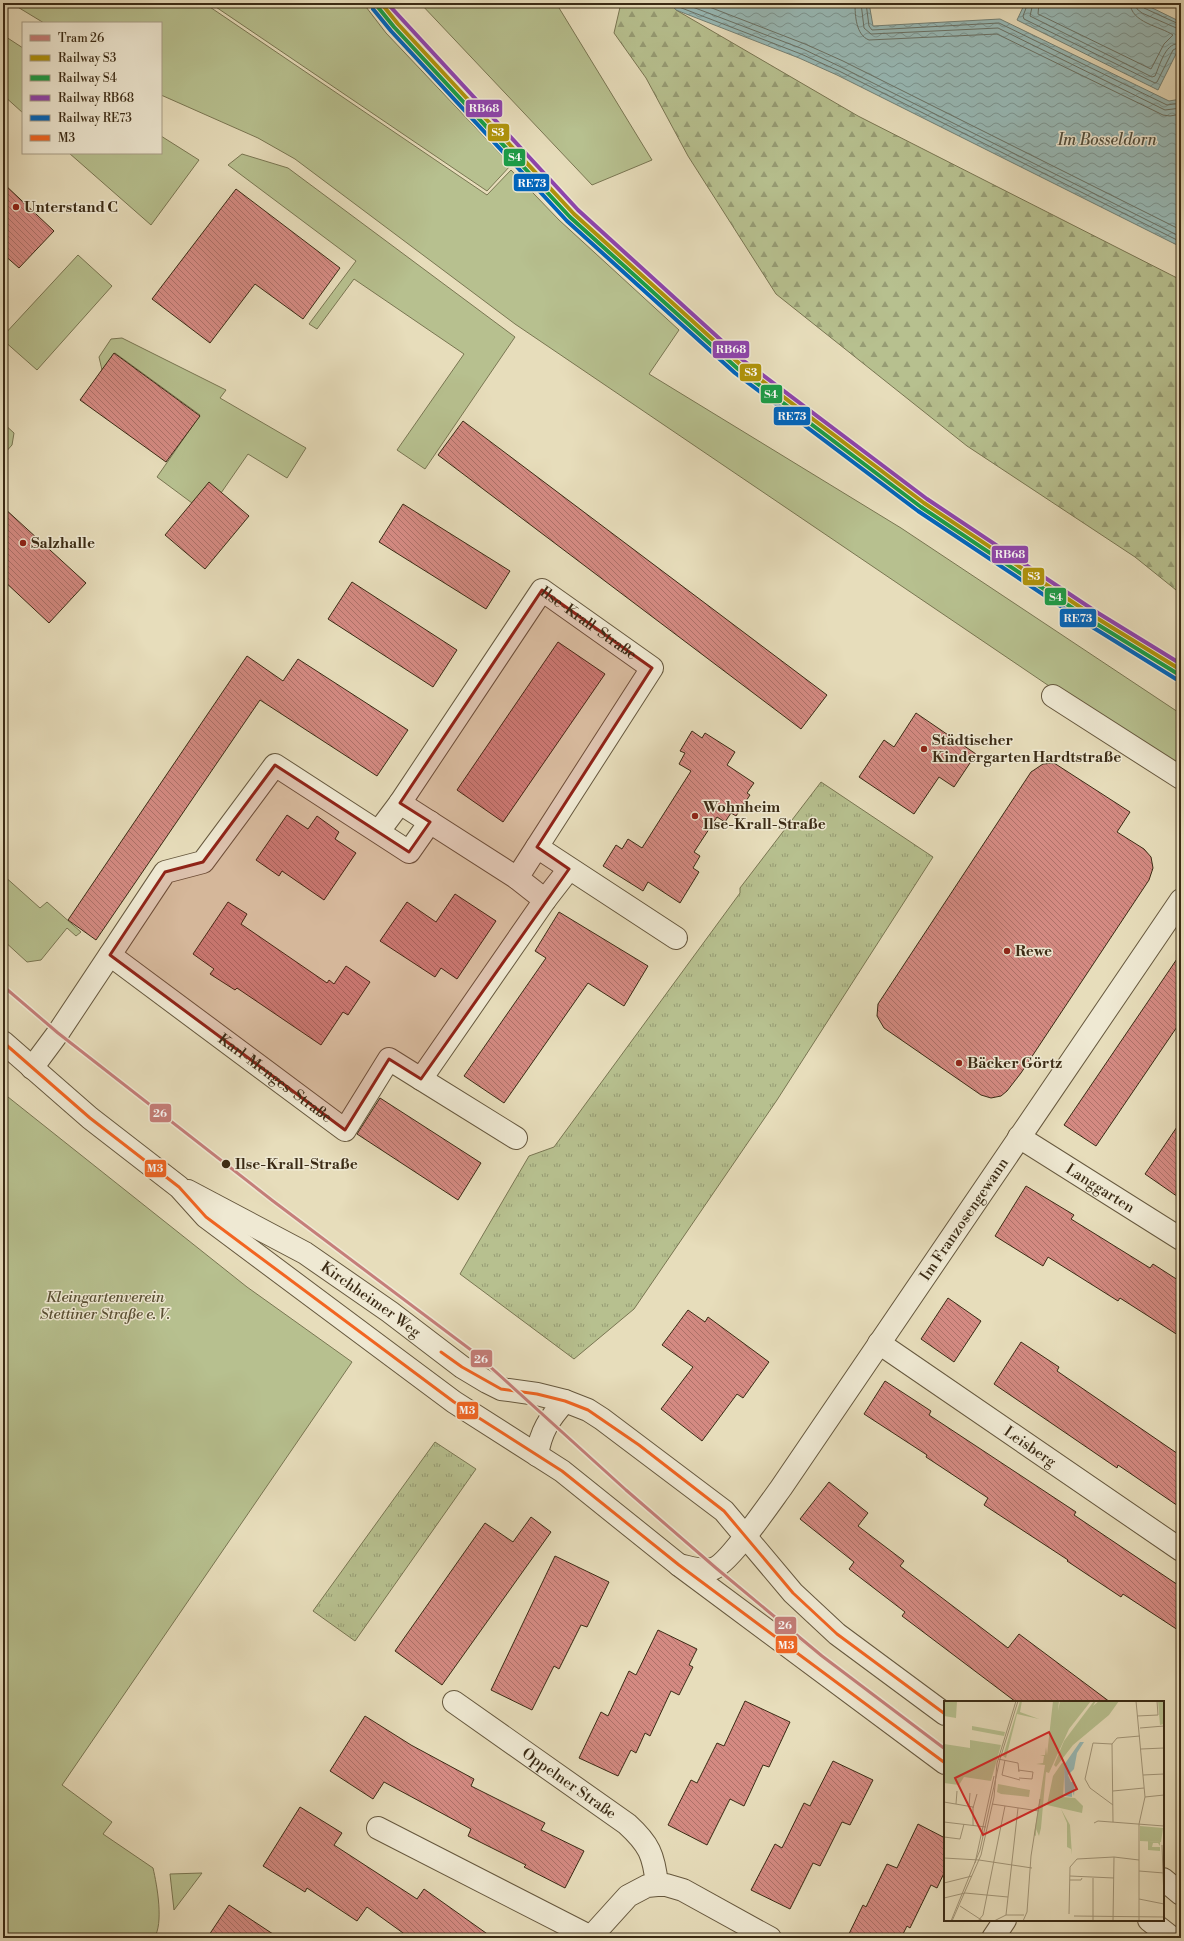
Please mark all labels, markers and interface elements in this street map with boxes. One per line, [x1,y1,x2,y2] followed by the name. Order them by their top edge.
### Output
[22,22,162,154] legend
[58,31,104,46] text: Tram 26
[58,51,117,66] text: Railway S3
[58,71,117,86] text: Railway S4
[58,91,134,106] text: Railway RB68
[465,99,503,118] line badge: RB68
[469,102,499,116] text: RB68
[58,111,132,126] text: Railway RE73
[487,123,510,142] line badge: S3
[492,126,505,140] text: S3
[1056,130,1158,150] water label: Im Bosseldorn
[58,131,76,146] text: M3
[503,148,526,167] line badge: S4
[508,151,522,165] text: S4
[513,173,550,192] line badge: RE73
[518,177,547,191] text: RE73
[24,198,118,217] place label: Unterstand C
[11,202,21,212] marker: Unterstand C
[712,340,750,359] line badge: RB68
[716,343,746,357] text: RB68
[739,363,762,382] line badge: S3
[745,366,758,380] text: S3
[760,384,783,404] line badge: S4
[764,388,778,402] text: S4
[773,406,811,426] line badge: RE73
[778,410,807,424] text: RE73
[31,534,95,553] place label: Salzhalle
[18,538,28,548] marker: Salzhalle
[991,545,1029,564] line badge: RB68
[995,548,1025,562] text: RB68
[1022,567,1045,586] line badge: S3
[1028,570,1041,584] text: S3
[536,582,641,664] street label: Ilse-Krall-Straße
[1044,587,1067,606] line badge: S4
[1049,591,1063,605] text: S4
[1059,608,1097,628] line badge: RE73
[1064,612,1093,626] text: RE73
[932,731,1121,767] place label: Städtischer Kindergarten Hardtstraße
[919,744,929,754] marker: Städtischer Kindergarten Hardtstraße
[702,798,826,834] place label: Wohnheim Ilse-Krall-Straße
[690,811,700,821] marker: Wohnheim Ilse-Krall-Straße
[1015,942,1052,961] place label: Rewe
[1002,946,1012,956] marker: Rewe
[214,1029,336,1127] street label: Karl-Menges-Straße
[967,1054,1062,1073] place label: Bäcker Görtz
[954,1058,964,1068] marker: Bäcker Görtz
[149,1103,172,1123] line badge: 26
[153,1107,167,1121] text: 26
[915,1154,1012,1284] street label: Im Franzosengewann
[235,1155,358,1174] place label: Ilse-Krall-Straße
[220,1158,232,1170] marker: Ilse-Krall-Straße
[144,1159,167,1178] line badge: M3
[1062,1159,1138,1217] street label: Langgarten
[147,1162,164,1176] text: M3
[317,1257,425,1342] street label: Kirchheimer Weg
[40,1288,171,1324] park label: Kleingartenverein Stettiner Straße e. V.
[470,1349,493,1368] line badge: 26
[474,1353,488,1367] text: 26
[456,1401,479,1420] line badge: M3
[459,1404,476,1418] text: M3
[1000,1422,1060,1471] street label: Leisberg
[774,1616,797,1635] line badge: 26
[778,1619,792,1633] text: 26
[775,1635,798,1654] line badge: M3
[778,1639,795,1653] text: M3
[944,1701,1164,1921] inset map
[518,1743,620,1823] street label: Oppelner Straße

